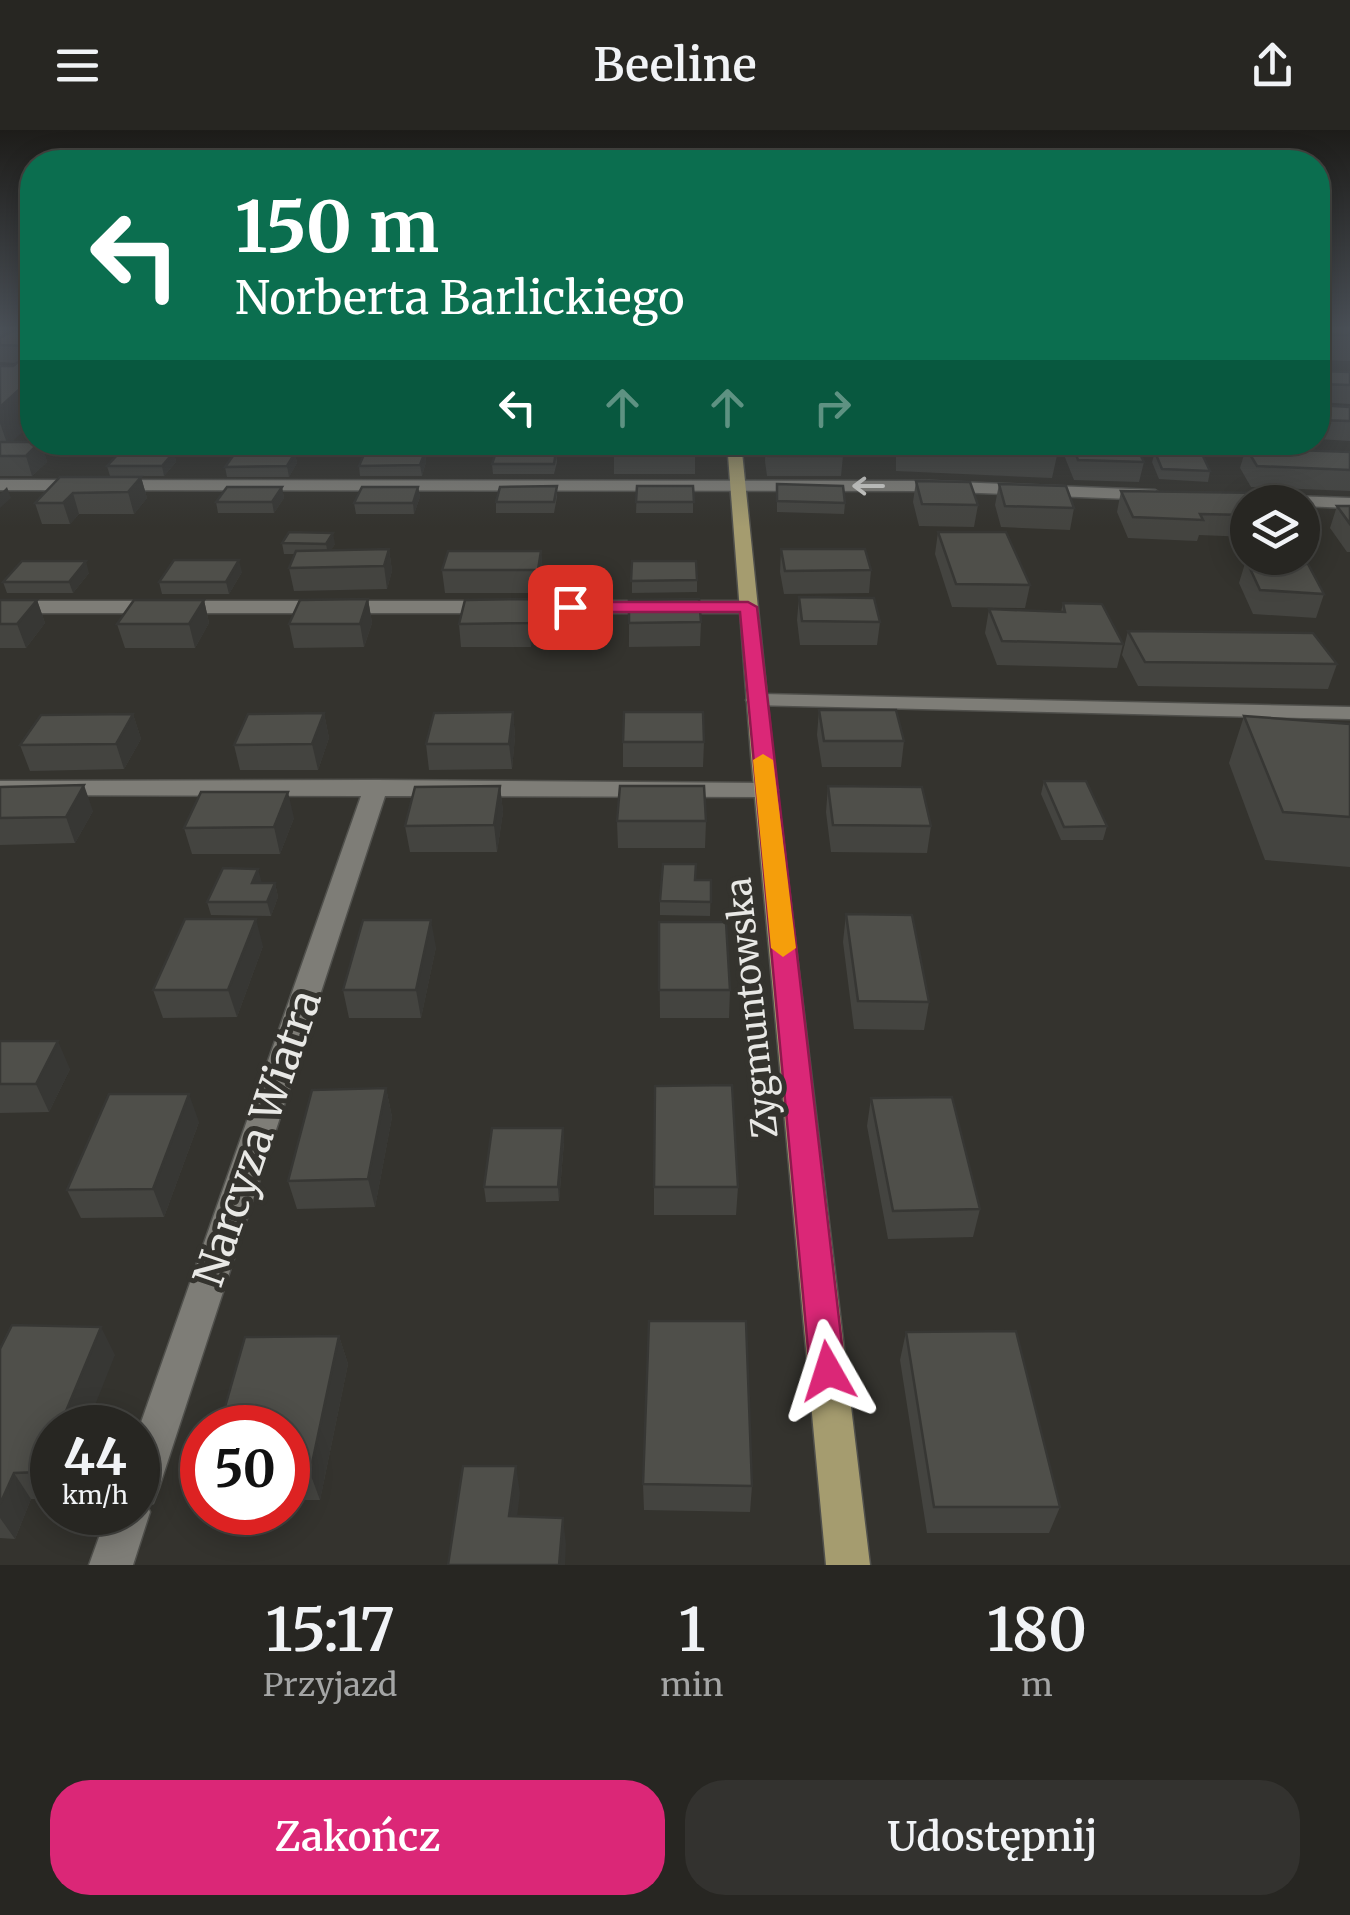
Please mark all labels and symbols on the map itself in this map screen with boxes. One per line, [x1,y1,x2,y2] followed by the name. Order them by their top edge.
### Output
[852,476,884,496] one-way arrow
[528,565,613,650] pin
[716,875,788,1141] street label: Zygmuntowska
[182,983,332,1293] street label: Narcyza Wiatra
[776,1319,880,1423] position arrow
[180,1405,310,1535] speed limit sign: 50

